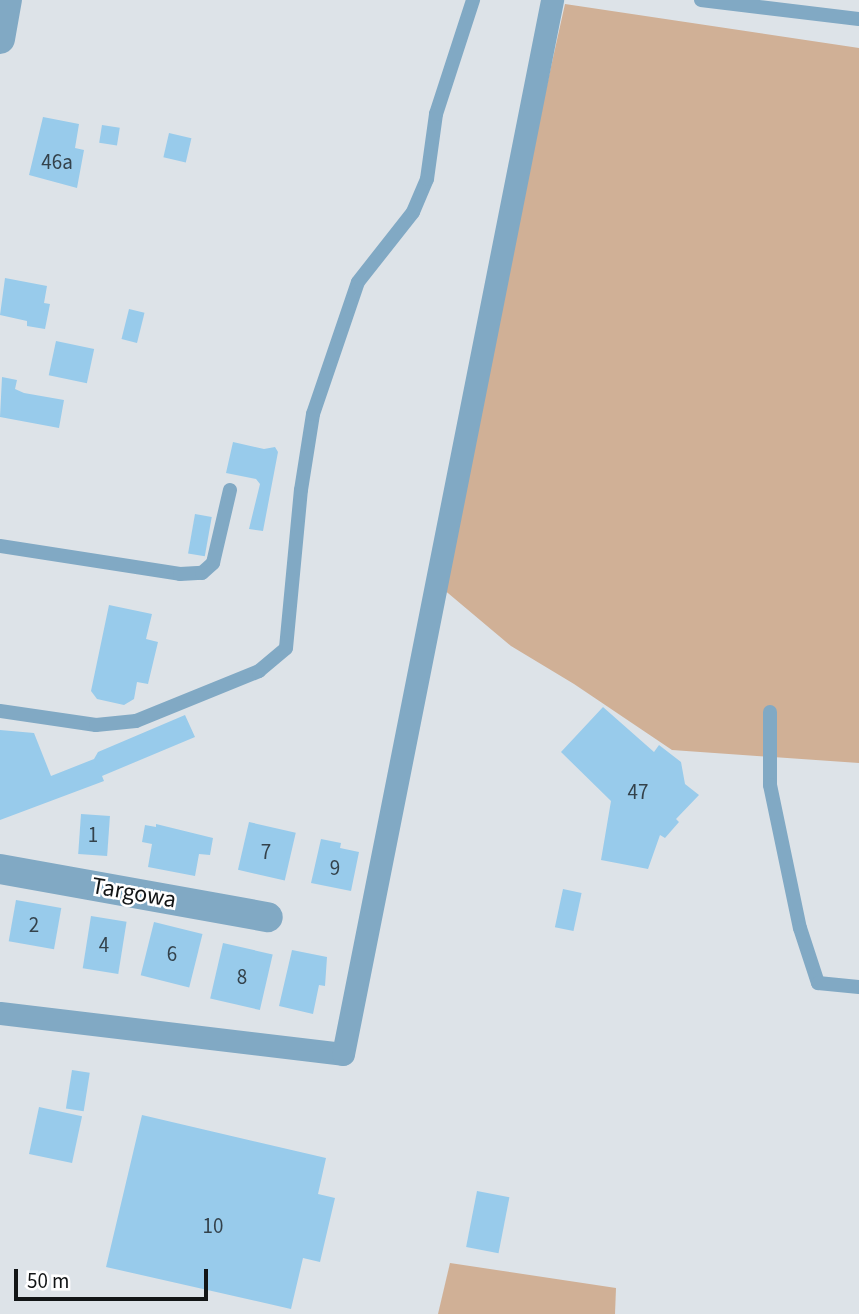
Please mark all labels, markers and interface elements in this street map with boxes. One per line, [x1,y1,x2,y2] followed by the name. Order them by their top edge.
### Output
[41,149,73,175] house number: 46a
[628,779,648,805] house number: 47
[88,822,98,848] house number: 1
[261,839,271,865] house number: 7
[330,855,340,881] house number: 9
[90,871,178,915] street label: Targowa
[29,912,39,938] house number: 2
[99,932,109,958] house number: 4
[167,941,177,967] house number: 6
[237,964,247,990] house number: 8
[203,1213,223,1239] house number: 10
[18,1254,212,1298] scale bar
[27,1266,69,1296] text: 50 m

